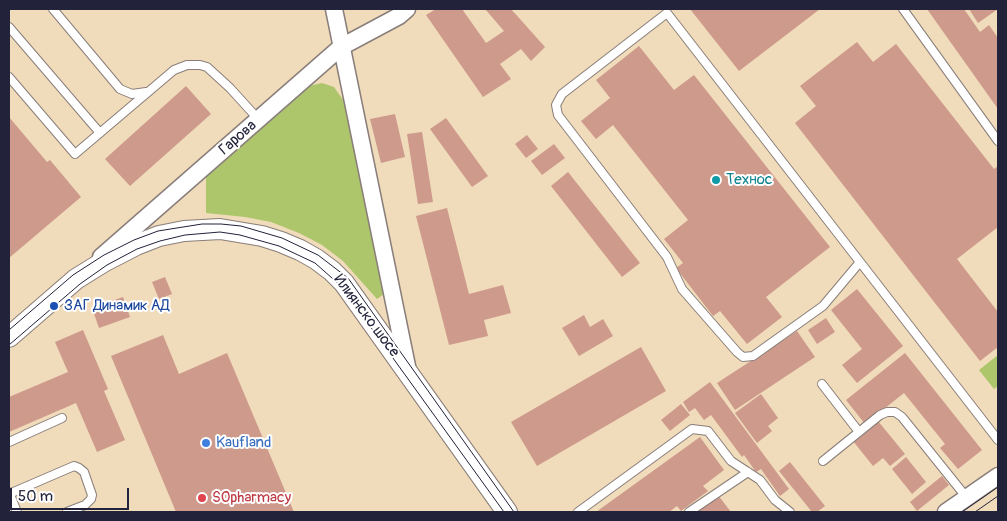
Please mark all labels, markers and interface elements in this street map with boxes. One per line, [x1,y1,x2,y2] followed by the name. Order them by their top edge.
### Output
[216,117,260,159] street label: Гарова
[726,171,772,189] place label: Технос
[710,174,722,186] marker: Технос
[329,271,403,361] street label: Илиянско шосе
[64,297,170,315] place label: ЗАГ Динамик АД
[48,300,60,312] marker: ЗАГ Динамик АД
[216,434,271,452] place label: Kaufland
[200,437,212,449] marker: Kaufland
[12,478,131,510] scale bar
[18,487,53,506] text: 50 m
[212,489,291,507] place label: SOpharmacy
[196,492,208,504] marker: SOpharmacy

